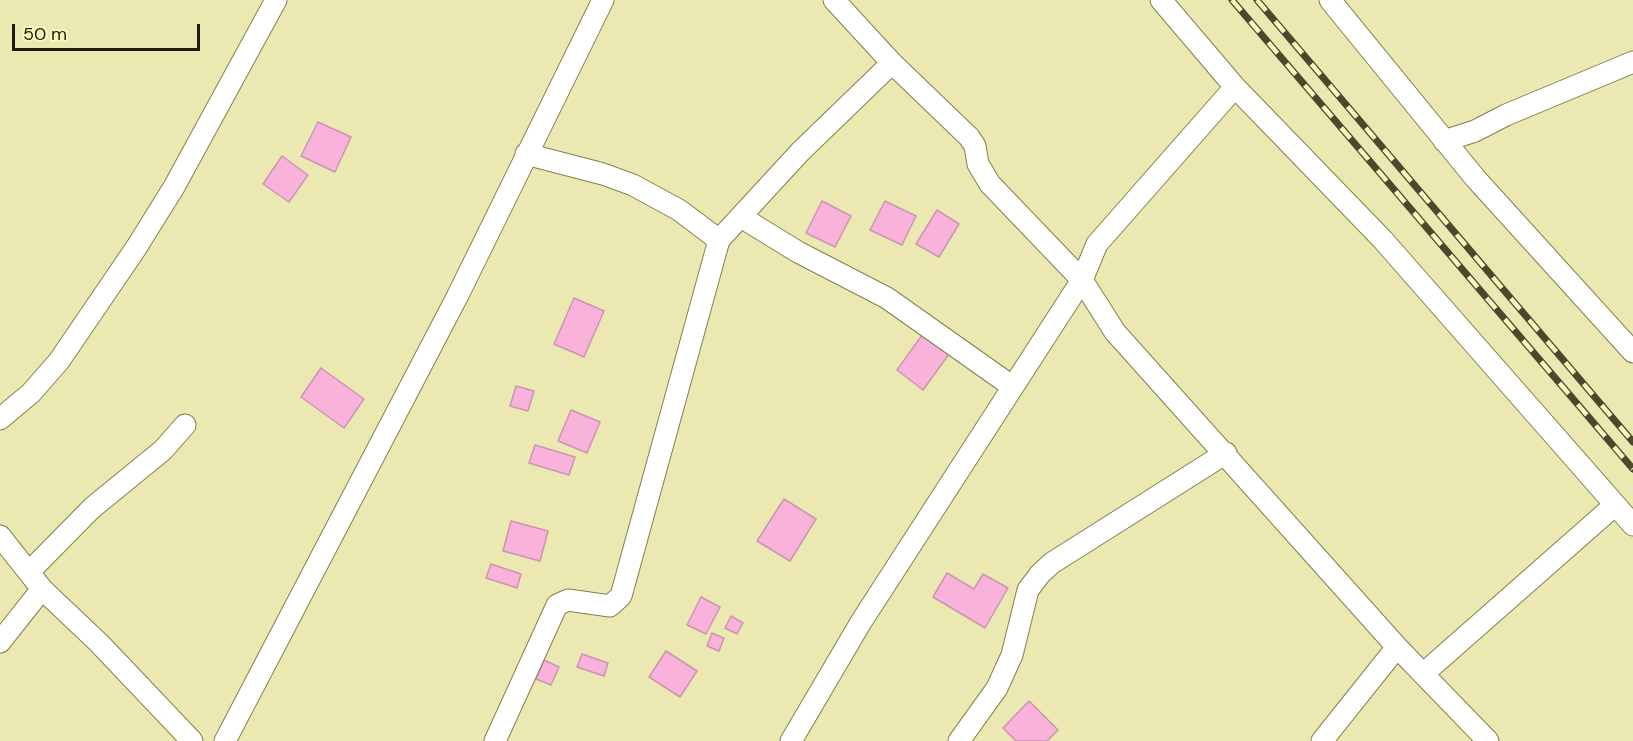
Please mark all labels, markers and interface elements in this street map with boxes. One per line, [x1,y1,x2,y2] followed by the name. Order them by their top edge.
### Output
[15,12,202,50] scale bar
[23,22,67,46] text: 50 m

